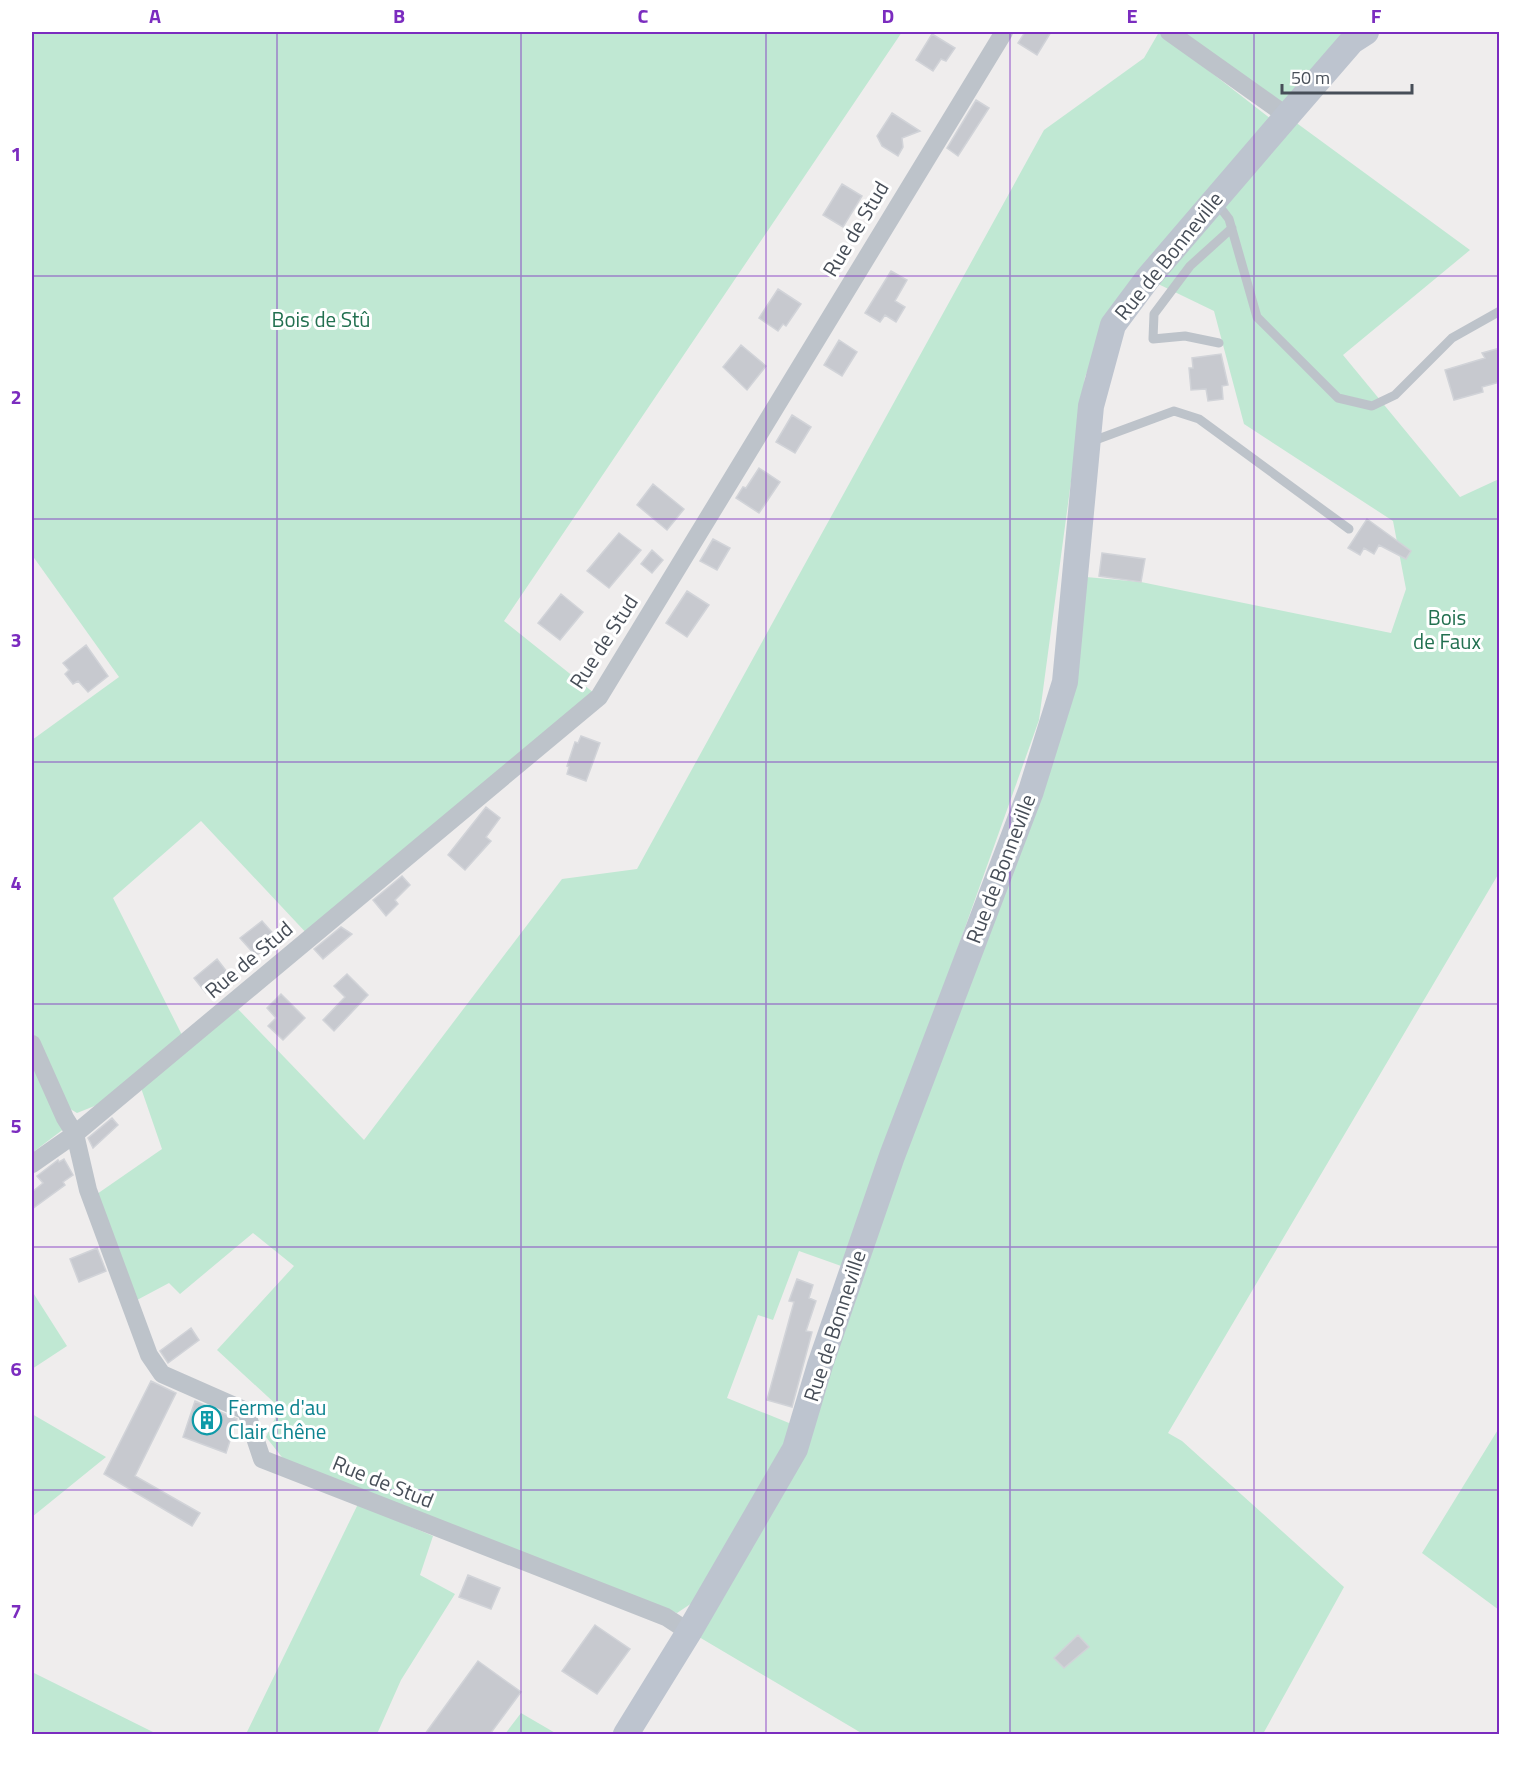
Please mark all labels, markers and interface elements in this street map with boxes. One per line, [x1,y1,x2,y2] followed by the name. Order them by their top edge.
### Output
[149,0,161,31] text: A
[393,0,405,31] text: B
[638,0,649,31] text: C
[882,0,894,31] text: D
[1126,0,1138,31] text: E
[1371,0,1382,31] text: F
[1282,57,1412,95] scale bar
[1291,64,1330,91] text: 50 m
[10,138,22,169] text: 1
[814,175,896,282] street label: Rue de Stud
[1106,184,1230,327] street label: Rue de Bonneville
[271,303,371,335] park label: Bois de Stû
[10,381,22,412] text: 2
[561,588,646,695] street label: Rue de Stud
[1413,601,1481,657] park label: Bois de Faux
[10,624,22,655] text: 3
[957,789,1043,948] street label: Rue de Bonneville
[10,867,22,898] text: 4
[197,913,299,1006] street label: Rue de Stud
[10,1110,22,1141] text: 5
[794,1246,874,1406] street label: Rue de Bonneville
[10,1353,22,1384] text: 6
[228,1391,326,1447] place label: Ferme d'au Clair Chêne
[191,1404,223,1436] building icon: Ferme d'au Clair Chêne
[328,1446,439,1516] street label: Rue de Stud
[10,1595,22,1626] text: 7

